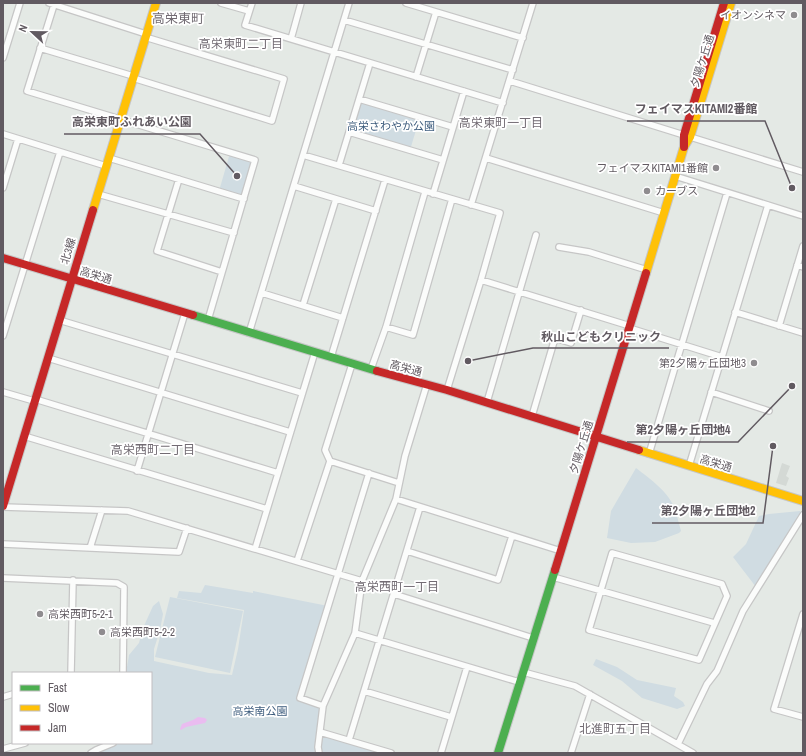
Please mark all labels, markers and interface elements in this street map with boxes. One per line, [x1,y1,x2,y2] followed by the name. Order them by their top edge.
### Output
[720,8,786,22] place label: イオンシネマ
[152,10,204,27] district label: 高栄東町
[789,10,799,20] marker: イオンシネマ
[12,12,52,52] north arrow
[15,23,30,34] text: N
[687,33,717,89] street label: 夕陽ケ丘通
[199,36,283,52] district label: 高栄東町二丁目
[627,97,765,121] callout: フェイマスKITAMI2番館
[635,101,757,117] text: フェイマスKITAMI2番館
[64,110,200,134] callout: 高栄東町ふれあい公園
[72,114,192,130] text: 高栄東町ふれあい公園
[459,115,543,131] district label: 高栄東町一丁目
[347,119,435,133] park label: 高栄さわやか公園
[597,161,708,175] place label: フェイマスKITAMI1番館
[711,163,721,173] marker: フェイマスKITAMI1番館
[655,184,698,198] place label: カーブス
[642,186,652,196] marker: カーブス
[57,236,79,266] street label: 北3線
[78,263,114,287] street label: 高栄通
[533,324,669,348] callout: 秋山こどもクリニック
[541,329,661,345] text: 秋山こどもクリニック
[659,356,746,370] place label: 第2夕陽ヶ丘団地3
[388,357,424,379] street label: 高栄通
[749,358,759,368] marker: 第2夕陽ヶ丘団地3
[627,418,738,442] callout: 第2夕陽ヶ丘団地4
[566,419,596,475] street label: 夕陽ケ丘通
[636,422,731,438] text: 第2夕陽ヶ丘団地4
[111,442,195,458] district label: 高栄西町二丁目
[698,451,734,475] street label: 高栄通
[652,499,763,523] callout: 第2夕陽ヶ丘団地2
[661,503,756,519] text: 第2夕陽ヶ丘団地2
[355,579,439,595] district label: 高栄西町一丁目
[48,607,113,621] place label: 高栄西町5-2-1
[35,609,45,619] marker: 高栄西町5-2-1
[110,625,175,639] place label: 高栄西町5-2-2
[97,627,107,637] marker: 高栄西町5-2-2
[12,672,152,744] legend
[48,680,67,696] text: Fast
[48,700,70,716] text: Slow
[233,704,288,718] park label: 高栄南公園
[48,720,67,736] text: Jam
[579,721,651,737] district label: 北進町五丁目

